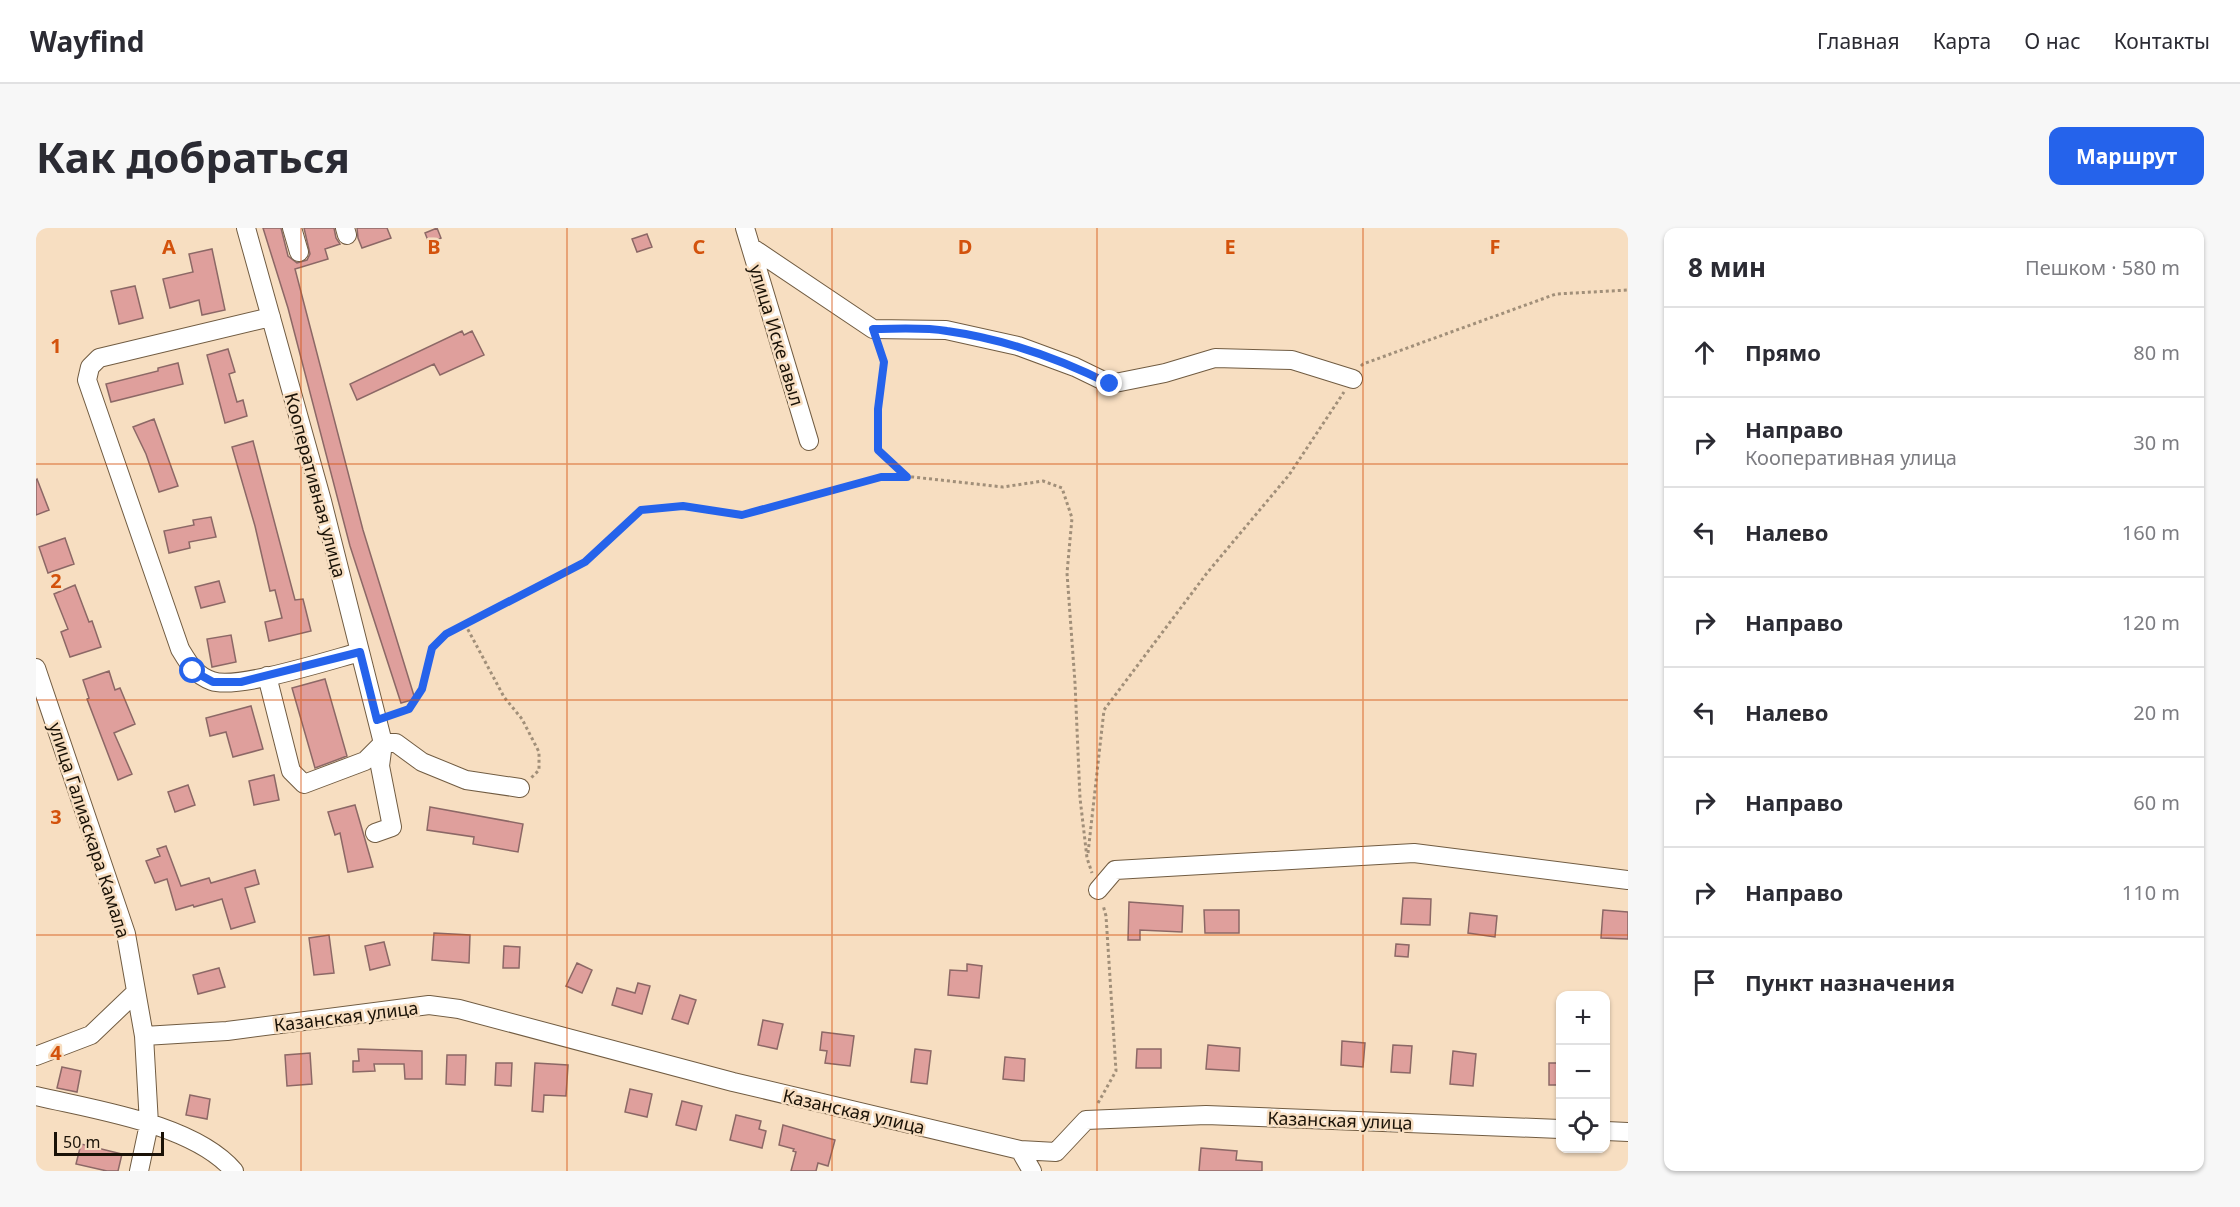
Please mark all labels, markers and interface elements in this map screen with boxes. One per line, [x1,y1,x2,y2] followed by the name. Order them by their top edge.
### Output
[30,22,144,60] text: Wayfind
[1817,27,1900,55] text: Главная
[1933,27,1991,55] text: Карта
[2024,27,2081,55] text: О нас
[2114,27,2210,55] text: Контакты
[2049,127,2204,185] button: Маршрут
[36,128,350,185] text: Как добраться
[162,233,176,260] text: A
[427,233,441,260] text: B
[693,233,706,260] text: C
[958,233,972,260] text: D
[1224,233,1236,260] text: E
[1490,233,1500,260] text: F
[1688,249,1766,285] text: 8 мин
[2025,254,2180,281] text: Пешком · 580 m
[744,261,810,409] street label: улица Иске авыл
[50,332,62,359] text: 1
[1688,336,1721,369] icon: ahead
[1745,337,1821,367] text: Прямо
[2133,339,2180,366] text: 80 m
[1096,370,1122,396] route end
[280,390,352,580] street label: Кооперативная улица
[1745,414,1843,444] text: Направо
[1688,426,1721,459] icon: right
[2133,429,2180,456] text: 30 m
[1745,444,1957,471] text: Кооперативная улица
[1688,516,1721,549] icon: left
[1745,517,1828,547] text: Налево
[2122,519,2180,546] text: 160 m
[50,567,62,594] text: 2
[1688,606,1721,639] icon: right
[1745,607,1843,637] text: Направо
[2122,609,2180,636] text: 120 m
[179,657,205,683] route start
[1688,696,1721,729] icon: left
[1745,697,1828,727] text: Налево
[2133,699,2180,726] text: 20 m
[44,719,136,941] street label: улица Галиаскара Камала
[1688,786,1721,819] icon: right
[1745,787,1843,817] text: Направо
[2133,789,2180,816] text: 60 m
[50,803,62,830] text: 3
[1688,876,1721,909] icon: right
[1745,877,1843,907] text: Направо
[2122,879,2180,906] text: 110 m
[1688,966,1721,999] icon: arrive
[1745,967,1955,997] text: Пункт назначения
[1556,991,1610,1153] map controls
[1556,991,1610,1045] button: +
[273,995,419,1037] street label: Казанская улица
[50,1039,62,1066] text: 4
[1556,1045,1610,1099] button: −
[781,1083,927,1139] street label: Казанская улица
[1556,1099,1610,1153] button: locate
[1267,1105,1413,1135] street label: Казанская улица
[54,1129,164,1156] scale bar
[63,1131,100,1153] text: 50 m

